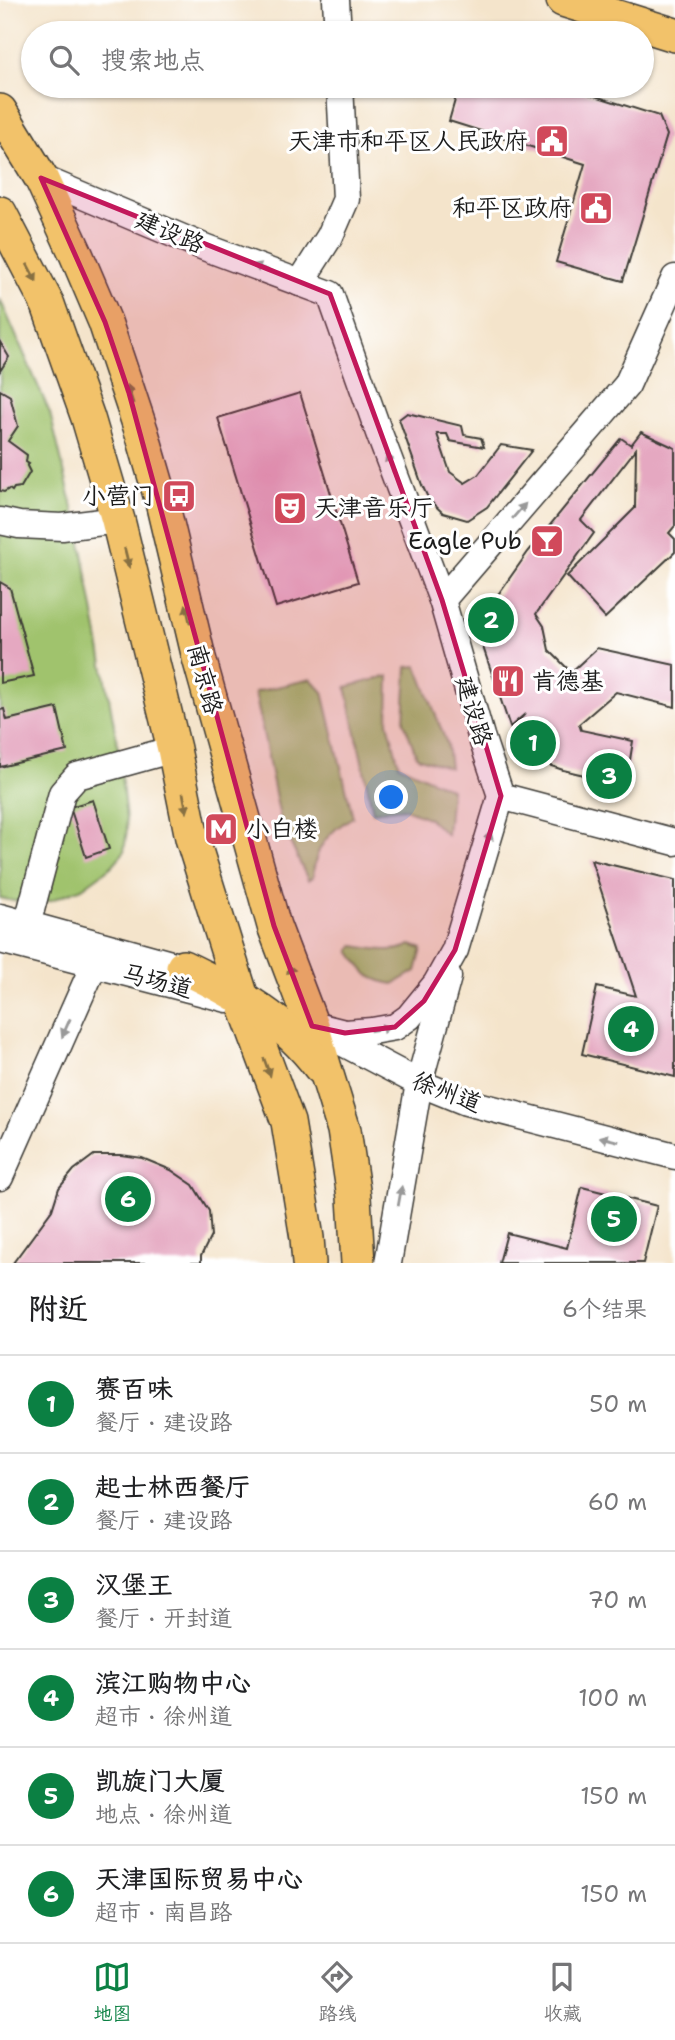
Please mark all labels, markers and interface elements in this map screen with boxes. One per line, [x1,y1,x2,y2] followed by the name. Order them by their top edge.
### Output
[21,21,654,98] search box
[45,41,83,79] icon: search
[101,42,205,77] text: 搜索地点
[533,122,571,160] public building icon: 天津市和平区人民政府
[288,125,528,157] place label: 天津市和平区人民政府
[577,189,615,227] public building icon: 和平区政府
[452,192,572,224] place label: 和平区政府
[131,203,209,261] street label: 建设路
[26,263,37,283] one-way arrow
[251,263,272,274] one-way arrow
[124,384,134,405] one-way arrow
[384,452,395,473] one-way arrow
[160,477,198,515] bus stop icon: 小营门
[82,480,154,512] place label: 小营门
[271,489,309,527] theatre icon: 天津音乐厅
[314,492,434,524] place label: 天津音乐厅
[511,502,527,520] one-way arrow
[528,522,566,560] bar icon: Eagle Pub
[408,525,522,557] place label: Eagle Pub
[122,547,133,569] one-way arrow
[468,594,514,646] pin: 2
[183,603,194,625] one-way arrow
[180,640,230,718] street label: 南京路
[489,662,527,700] restaurant icon: 肯德基
[532,665,604,697] place label: 肯德基
[448,672,500,750] street label: 建设路
[510,717,556,769] pin: 1
[586,750,632,802] pin: 3
[374,780,408,814] your location
[180,792,191,814] one-way arrow
[202,810,240,848] metro station icon: 小白楼
[246,813,318,845] place label: 小白楼
[483,831,493,852] one-way arrow
[118,957,196,1005] street label: 马场道
[287,963,298,984] one-way arrow
[608,1003,654,1055] pin: 4
[60,1018,72,1038] one-way arrow
[369,1023,391,1034] one-way arrow
[262,1056,273,1077] one-way arrow
[408,1064,486,1120] street label: 徐州道
[598,1133,620,1144] one-way arrow
[105,1173,151,1225] pin: 6
[395,1185,406,1207] one-way arrow
[591,1193,637,1245] pin: 5
[28,1288,88,1329] text: 附近
[562,1294,647,1324] text: 6个结果
[95,1371,173,1406] text: 赛百味
[46,1389,56,1419] text: 1
[589,1389,647,1419] text: 50 m
[95,1407,232,1437] text: 餐厅 · 建设路
[95,1469,251,1504] text: 起士林西餐厅
[43,1487,59,1517] text: 2
[588,1487,647,1517] text: 60 m
[95,1505,232,1535] text: 餐厅 · 建设路
[95,1567,173,1602] text: 汉堡王
[43,1585,59,1615] text: 3
[588,1585,647,1615] text: 70 m
[95,1603,232,1633] text: 餐厅 · 开封道
[95,1665,251,1700] text: 滨江购物中心
[43,1683,59,1713] text: 4
[578,1683,647,1713] text: 100 m
[95,1701,232,1731] text: 超市 · 徐州道
[95,1763,225,1798] text: 凯旋门大厦
[44,1781,58,1811] text: 5
[580,1781,647,1811] text: 150 m
[95,1799,232,1829] text: 地点 · 徐州道
[95,1861,303,1896] text: 天津国际贸易中心
[43,1879,59,1909] text: 6
[580,1879,647,1909] text: 150 m
[95,1897,232,1927] text: 超市 · 南昌路
[93,1958,132,2026] tab: 地图
[318,1958,357,2026] tab: 路线
[543,1958,582,2026] tab: 收藏

